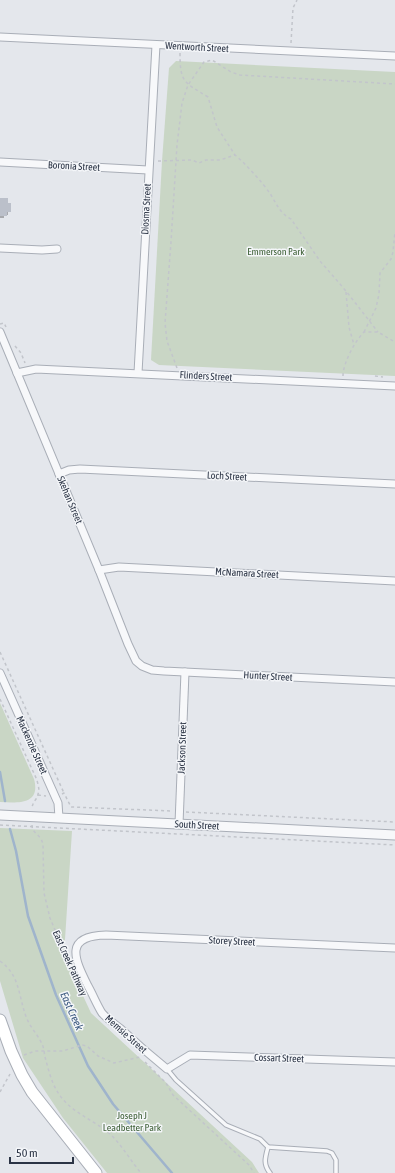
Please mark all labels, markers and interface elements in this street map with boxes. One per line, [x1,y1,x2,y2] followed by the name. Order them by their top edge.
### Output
[165,40,229,54] street label: Wentworth Street
[48,159,100,173] street label: Boronia Street
[139,183,153,235] street label: Diosma Street
[247,246,305,257] park label: Emmerson Park
[179,369,233,383] street label: Flinders Street
[207,469,248,483] street label: Loch Street
[55,475,85,526] street label: Skehan Street
[215,566,279,580] street label: McNamara Street
[243,669,293,683] street label: Hunter Street
[14,714,50,776] street label: Mackenzie Street
[176,722,188,774] street label: Jackson Street
[174,818,220,832] street label: South Street
[51,928,89,998] street label: East Creek Pathway
[208,934,256,948] street label: Storey Street
[58,990,86,1032] water label: East Creek
[103,1012,149,1056] street label: Memsie Street
[254,1052,304,1064] street label: Cossart Street
[103,1110,162,1133] park label: Joseph J Leadbetter Park
[10,1139,73,1165] scale bar
[16,1146,38,1160] text: 50 m

